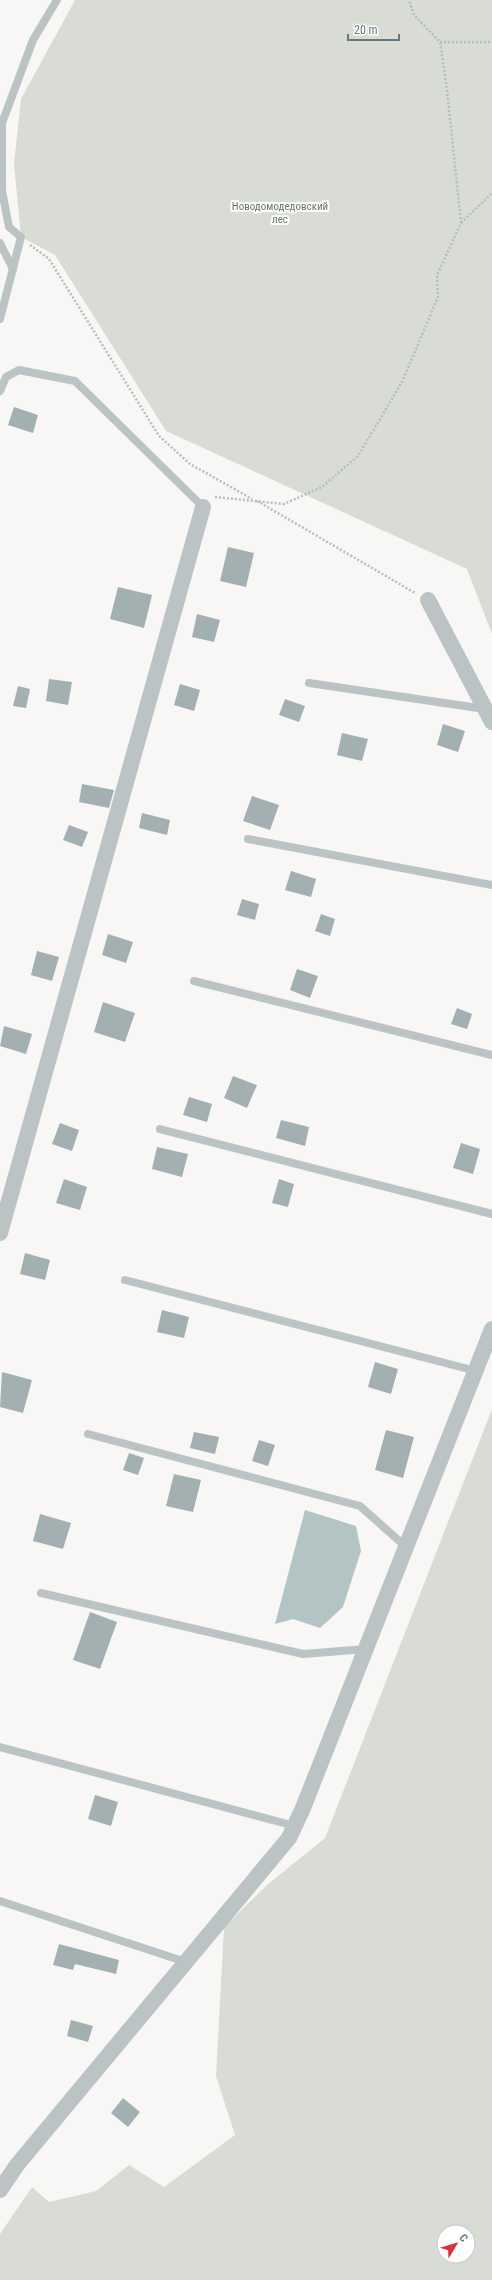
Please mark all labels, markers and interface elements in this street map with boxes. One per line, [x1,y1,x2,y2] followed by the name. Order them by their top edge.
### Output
[348,16,399,42] scale bar
[354,23,378,37] text: 20 m
[232,200,328,226] park label: Новодомодедовский лес
[436,2224,476,2264] north arrow
[456,2232,471,2245] text: С

